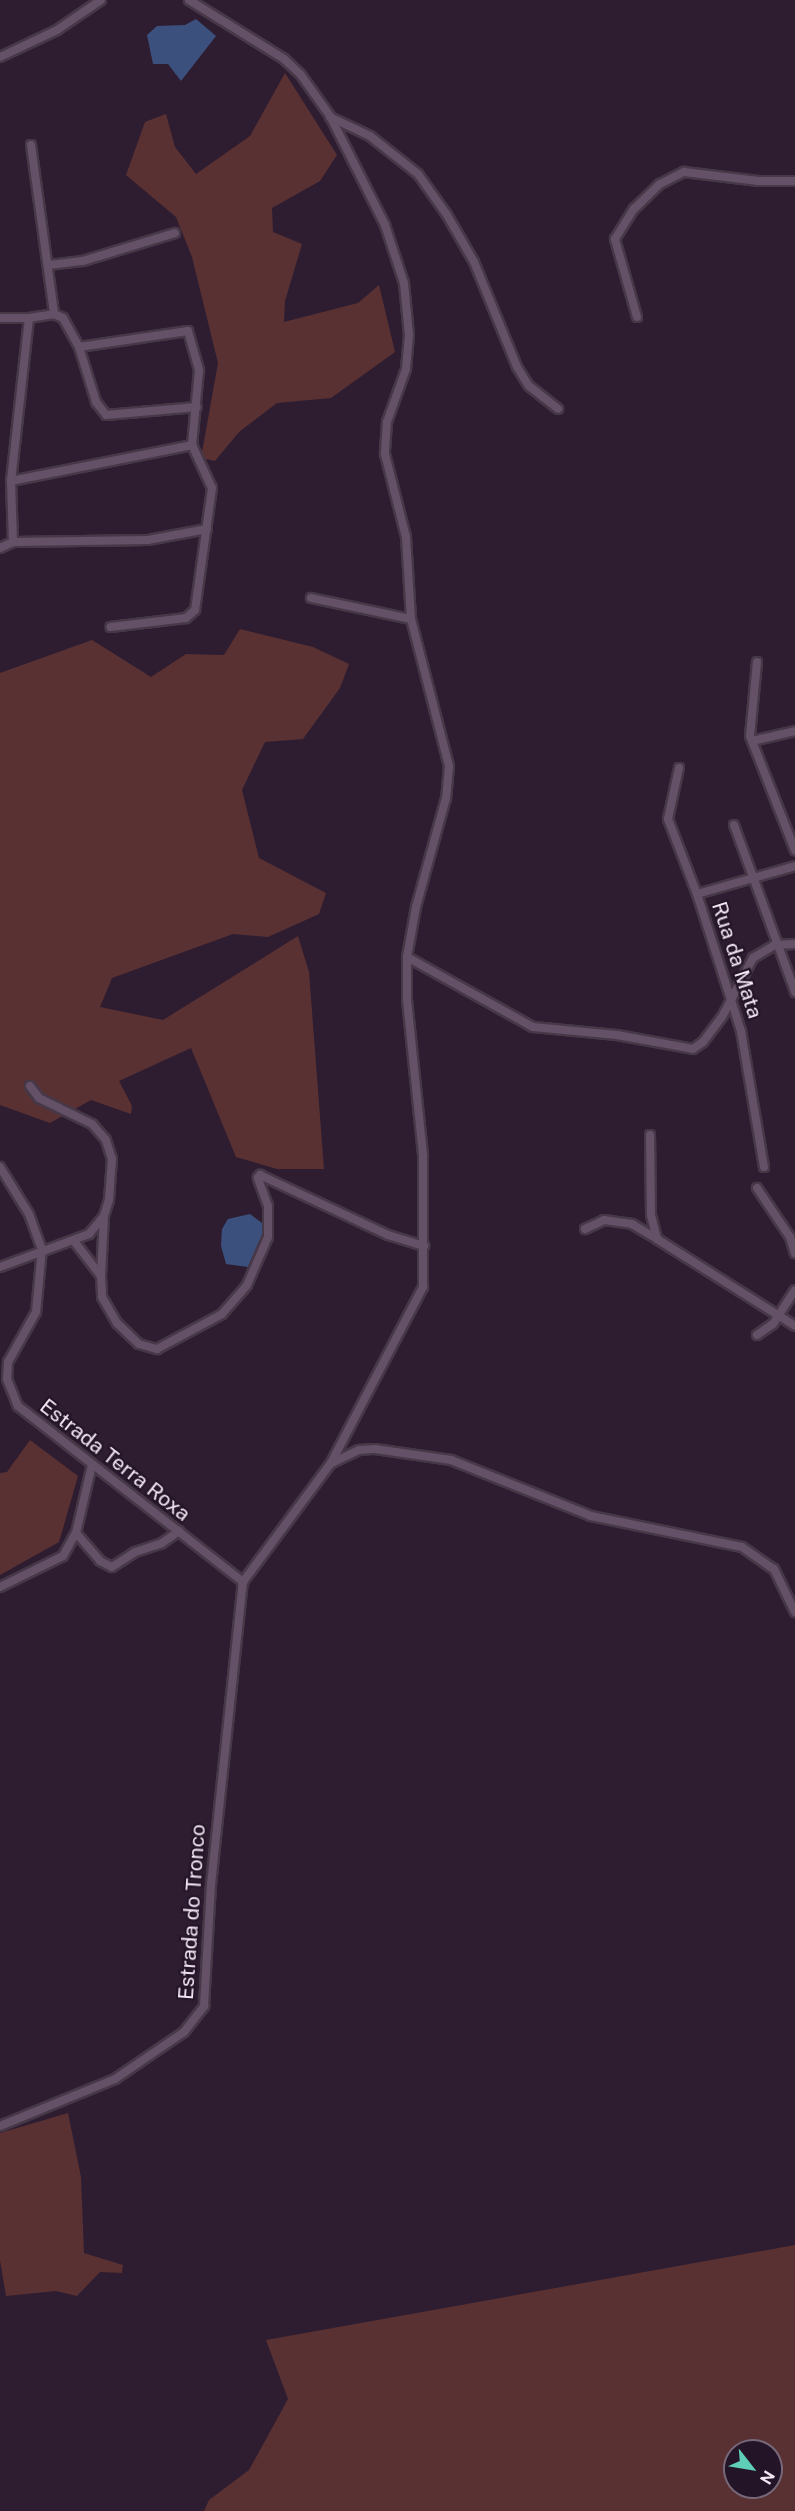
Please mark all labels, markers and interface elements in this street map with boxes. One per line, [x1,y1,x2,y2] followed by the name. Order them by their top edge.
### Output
[706,898,768,1022] street label: Rua da Mata
[35,1394,195,1526] street label: Estrada Terra Roxa
[173,1823,211,2001] street label: Estrada do Tronco
[723,2439,783,2499] north arrow
[756,2467,779,2488] text: N

